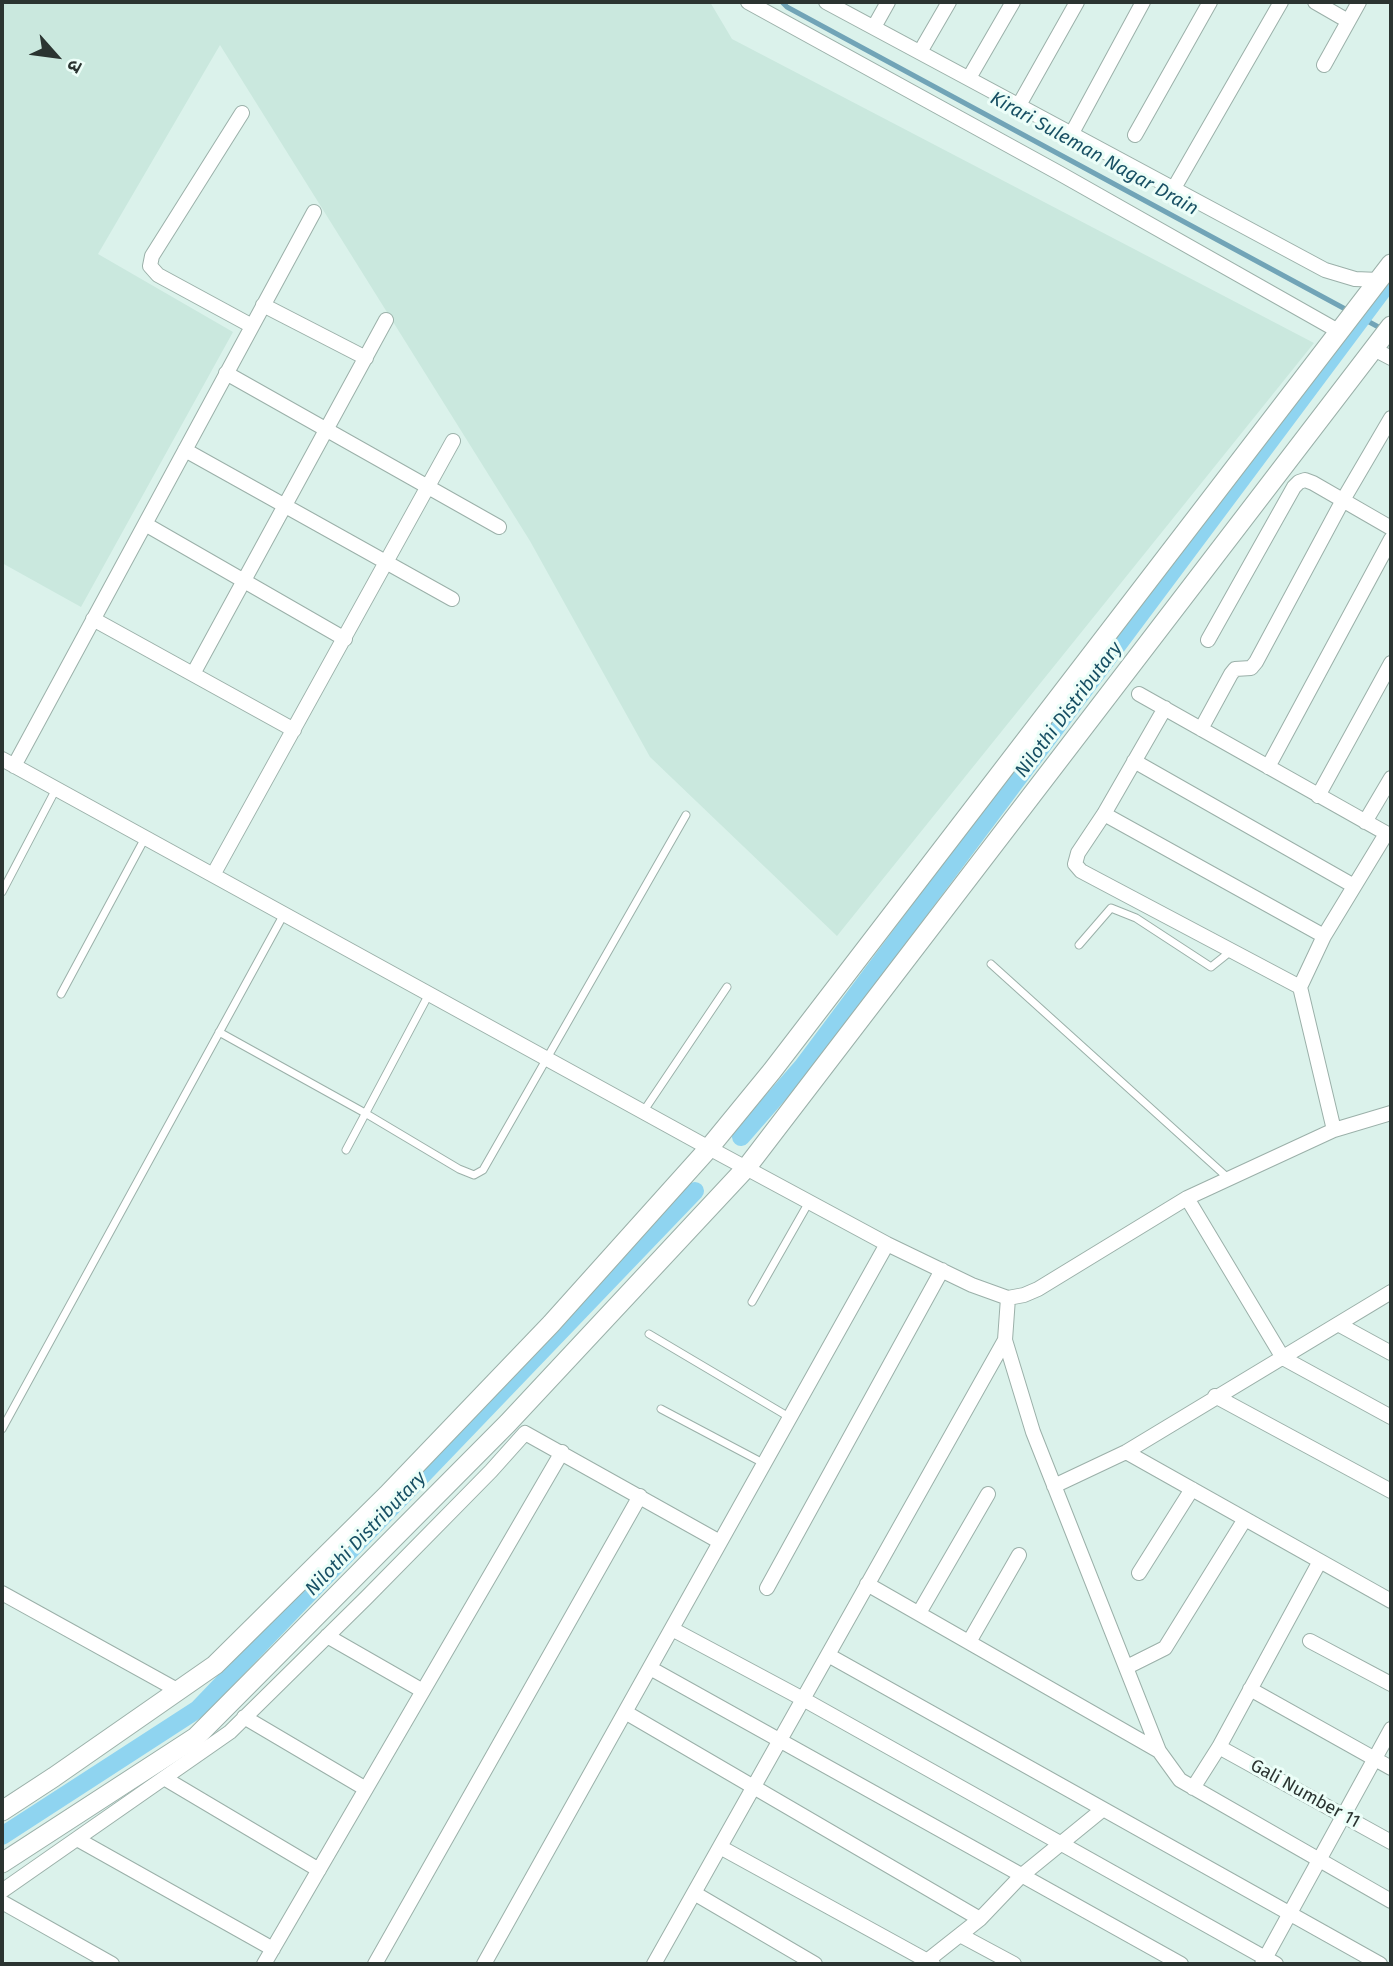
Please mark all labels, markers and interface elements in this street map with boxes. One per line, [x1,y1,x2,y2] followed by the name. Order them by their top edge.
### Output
[21,21,91,91] north arrow
[62,56,88,76] text: उ
[986,87,1202,221] water label: Kirari Suleman Nagar Drain
[1011,638,1127,782] water label: Nilothi Distributary
[301,1467,431,1601] water label: Nilothi Distributary
[1246,1755,1364,1833] street label: Gali Number 11

